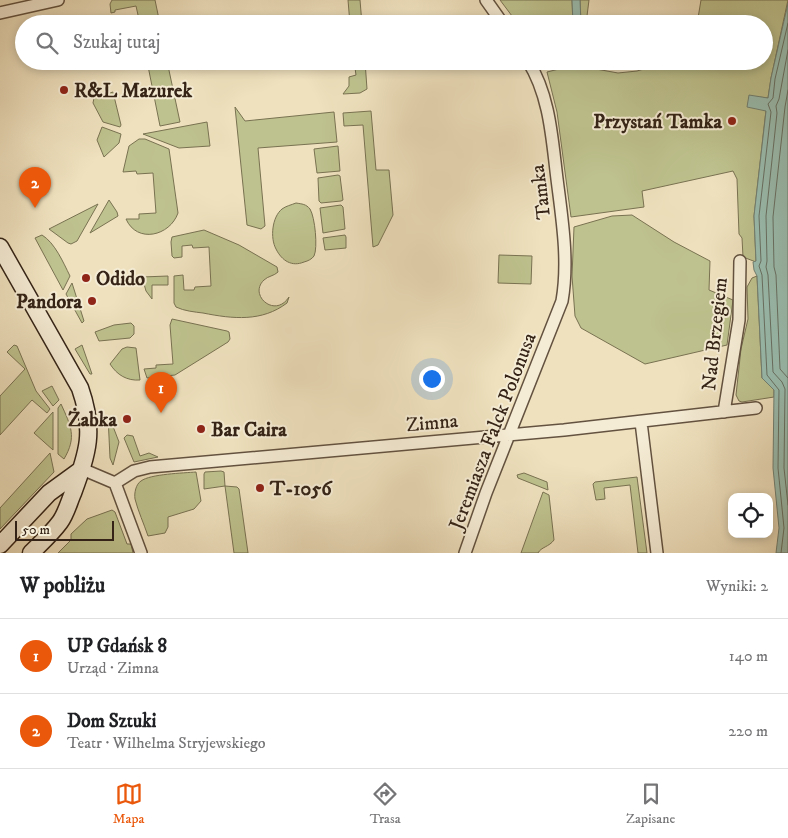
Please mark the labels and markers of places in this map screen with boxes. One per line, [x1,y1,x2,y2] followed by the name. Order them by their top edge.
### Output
[74,79,193,104] place label: R&L Mazurek
[58,84,70,96] marker: R&L Mazurek
[593,110,722,135] place label: Przystań Tamka
[726,115,738,127] marker: Przystań Tamka
[19,167,51,208] pin: 2
[96,267,145,292] place label: Odido
[80,272,92,284] marker: Odido
[16,290,83,315] place label: Pandora
[86,295,98,307] marker: Pandora
[145,372,177,413] pin: 1
[68,407,118,433] place label: Żabka
[121,413,133,425] marker: Żabka
[211,418,287,443] place label: Bar Caira
[195,423,207,435] marker: Bar Caira
[269,477,333,502] place label: T-1056
[254,482,266,494] marker: T-1056

